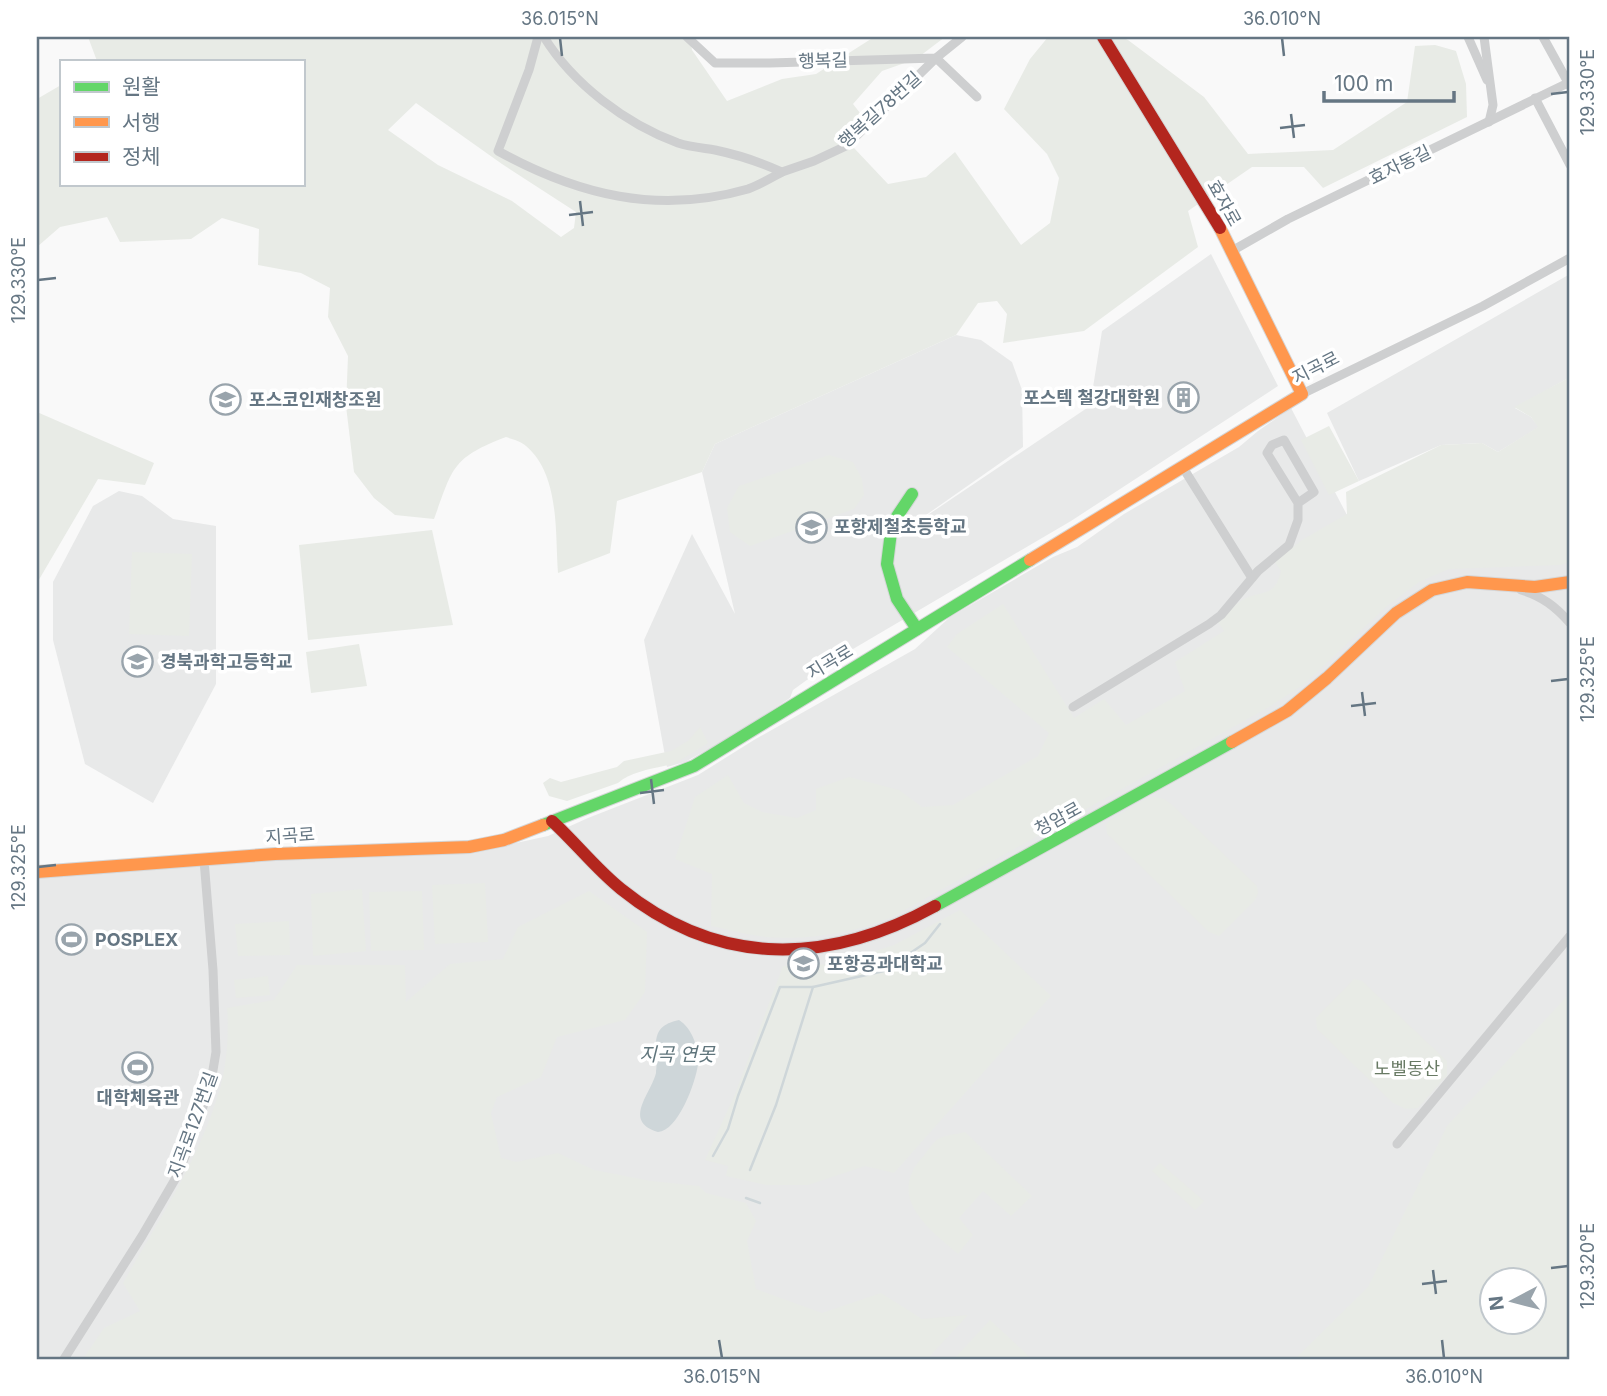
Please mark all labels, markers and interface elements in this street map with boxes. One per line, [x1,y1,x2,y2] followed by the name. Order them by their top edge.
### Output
[521,8,599,29] text: 36.015°N
[1243,8,1321,29] text: 36.010°N
[798,49,848,72] street label: 행복길
[1577,49,1598,135] text: 129.330°E
[60,60,304,186] legend
[1324,60,1453,104] scale bar
[834,67,925,152] street label: 행복길78번길
[1334,71,1393,96] text: 100 m
[122,74,161,99] text: 원활
[122,110,161,135] text: 서행
[1365,141,1434,189] street label: 효자동길
[122,144,161,169] text: 정체
[1203,176,1246,230] street label: 효자로
[8,237,29,323] text: 129.330°E
[1289,347,1343,388] street label: 지곡로
[1166,381,1200,415] building icon: 포스텍 철강대학원
[209,383,243,417] school or university icon: 포스코인재창조원
[1023,387,1160,408] place label: 포스텍 철강대학원
[249,389,381,410] place label: 포스코인재창조원
[794,510,828,544] school or university icon: 포항제철초등학교
[834,516,966,537] place label: 포항제철초등학교
[1577,636,1598,722] text: 129.325°E
[803,640,856,683] street label: 지곡로
[120,645,154,679] school or university icon: 경북과학고등학교
[160,651,292,672] place label: 경북과학고등학교
[1031,797,1085,840] street label: 청암로
[264,823,315,848] street label: 지곡로
[8,824,29,910] text: 129.325°E
[55,923,89,957] sports icon: POSPLEX
[95,929,178,950] place label: POSPLEX
[787,947,821,981] school or university icon: 포항공과대학교
[827,953,943,974] place label: 포항공과대학교
[639,1043,716,1066] water label: 지곡 연못
[121,1050,155,1084] sports icon: 대학체육관
[1374,1058,1440,1079] park label: 노벨동산
[164,1069,221,1181] street label: 지곡로127번길
[97,1087,180,1108] place label: 대학체육관
[1577,1223,1598,1309] text: 129.320°E
[1478,1266,1548,1336] north arrow
[1484,1294,1509,1312] text: N
[683,1366,761,1387] text: 36.015°N
[1405,1366,1483,1387] text: 36.010°N

